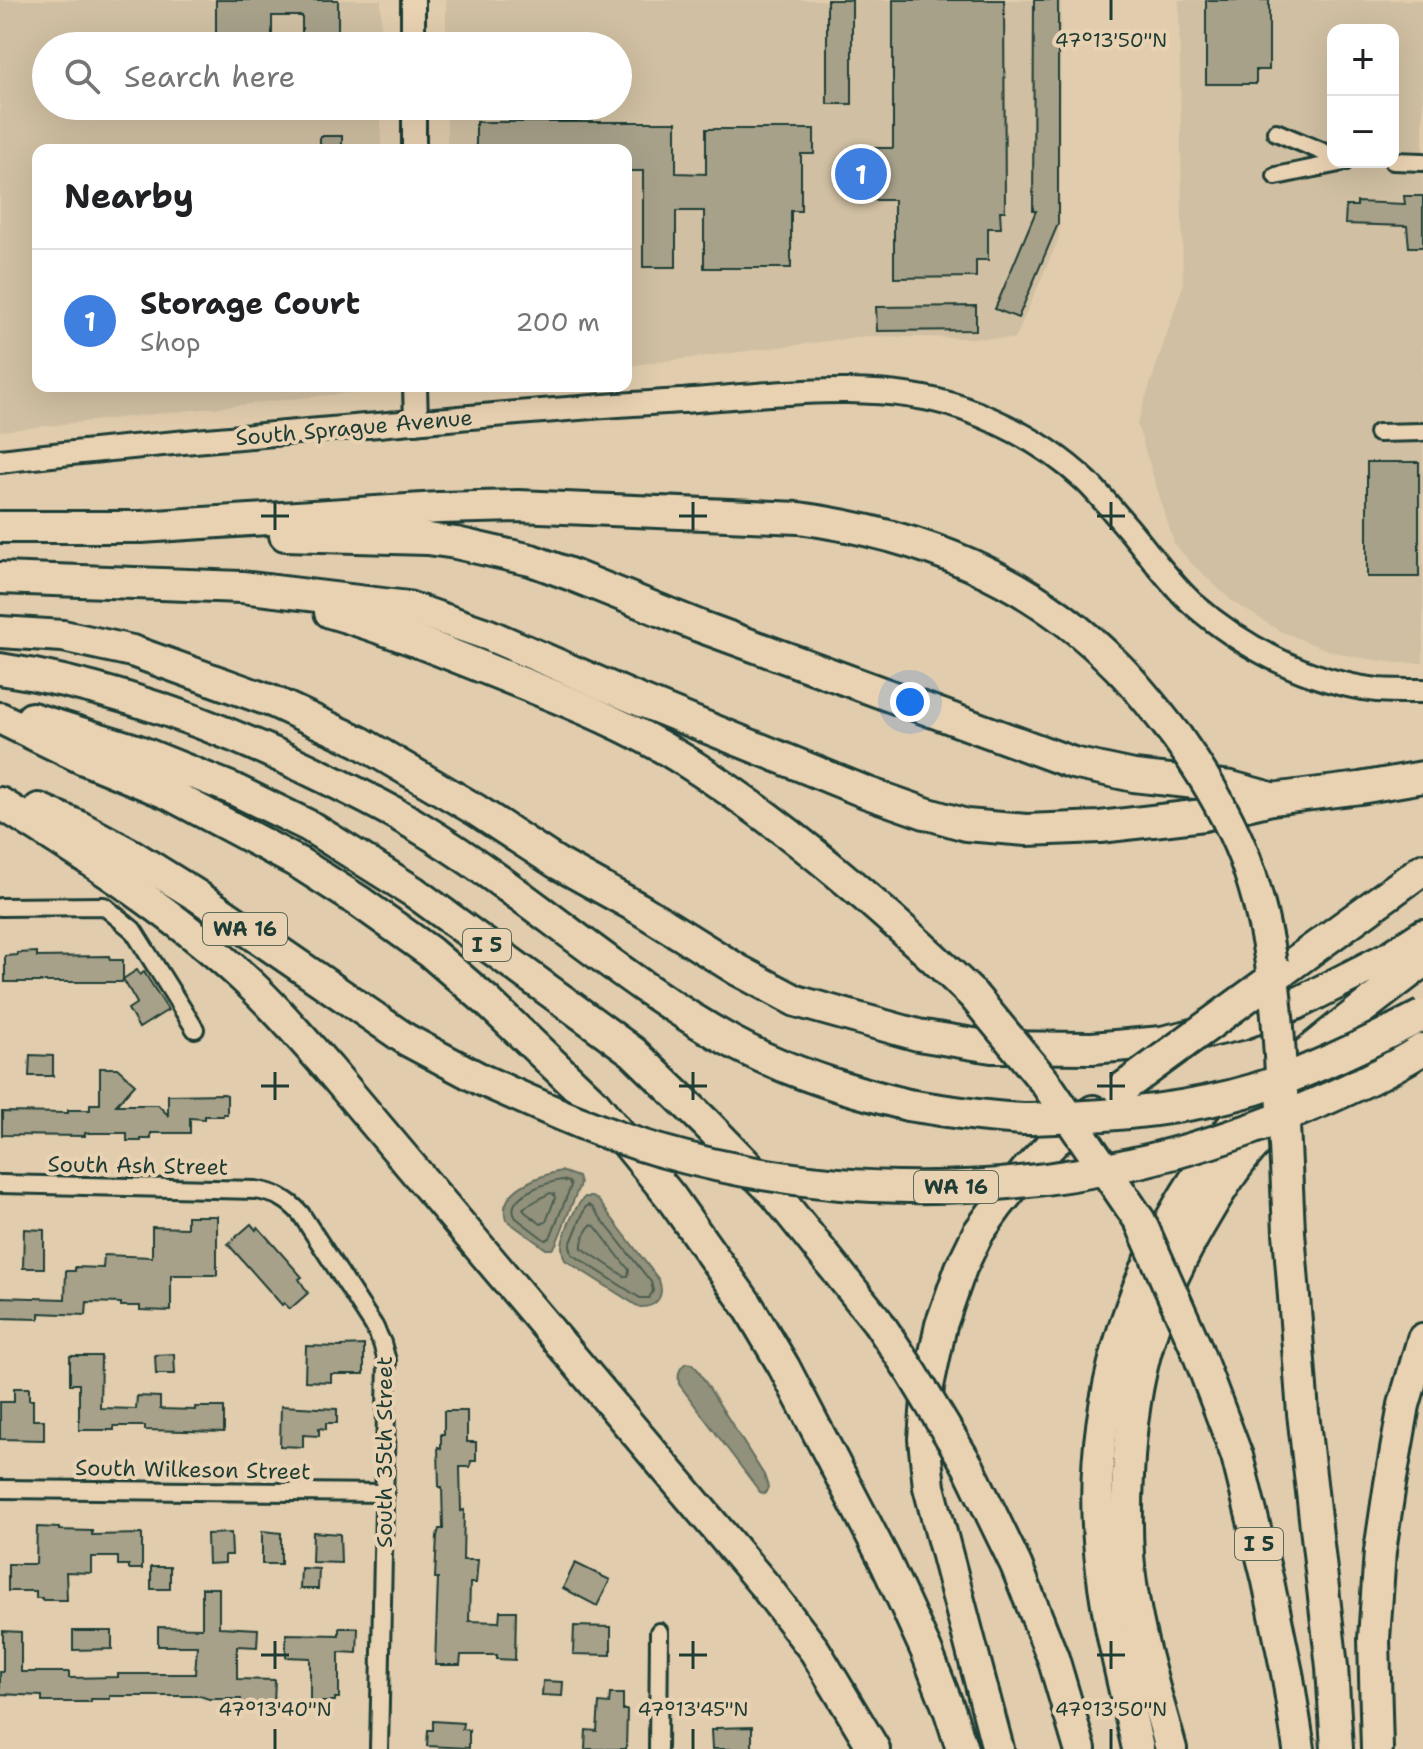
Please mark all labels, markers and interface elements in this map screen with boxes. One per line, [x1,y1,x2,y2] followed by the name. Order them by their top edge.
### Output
[1327,24,1399,168] map controls
[1327,24,1399,96] button: +
[1055,27,1167,53] text: 47°13'50"N
[32,32,632,120] search box
[60,54,104,98] icon: search
[124,56,295,97] text: Search here
[1327,96,1399,168] button: −
[835,144,887,204] pin: 1
[64,173,194,219] text: Nearby
[140,283,360,324] text: Storage Court
[84,304,96,339] text: 1
[515,304,600,339] text: 200 m
[140,324,201,359] text: Shop
[234,403,474,452] street label: South Sprague Avenue
[890,682,930,722] your location
[203,913,287,945] road number: WA 16
[463,929,511,961] road number: I 5
[47,1149,229,1182] street label: South Ash Street
[914,1171,998,1203] road number: WA 16
[370,1356,399,1548] street label: South 35th Street
[75,1453,311,1486] street label: South Wilkeson Street
[1235,1528,1283,1560] road number: I 5
[218,1696,332,1722] text: 47°13'40"N
[638,1696,748,1722] text: 47°13'45"N
[1055,1696,1167,1722] text: 47°13'50"N

